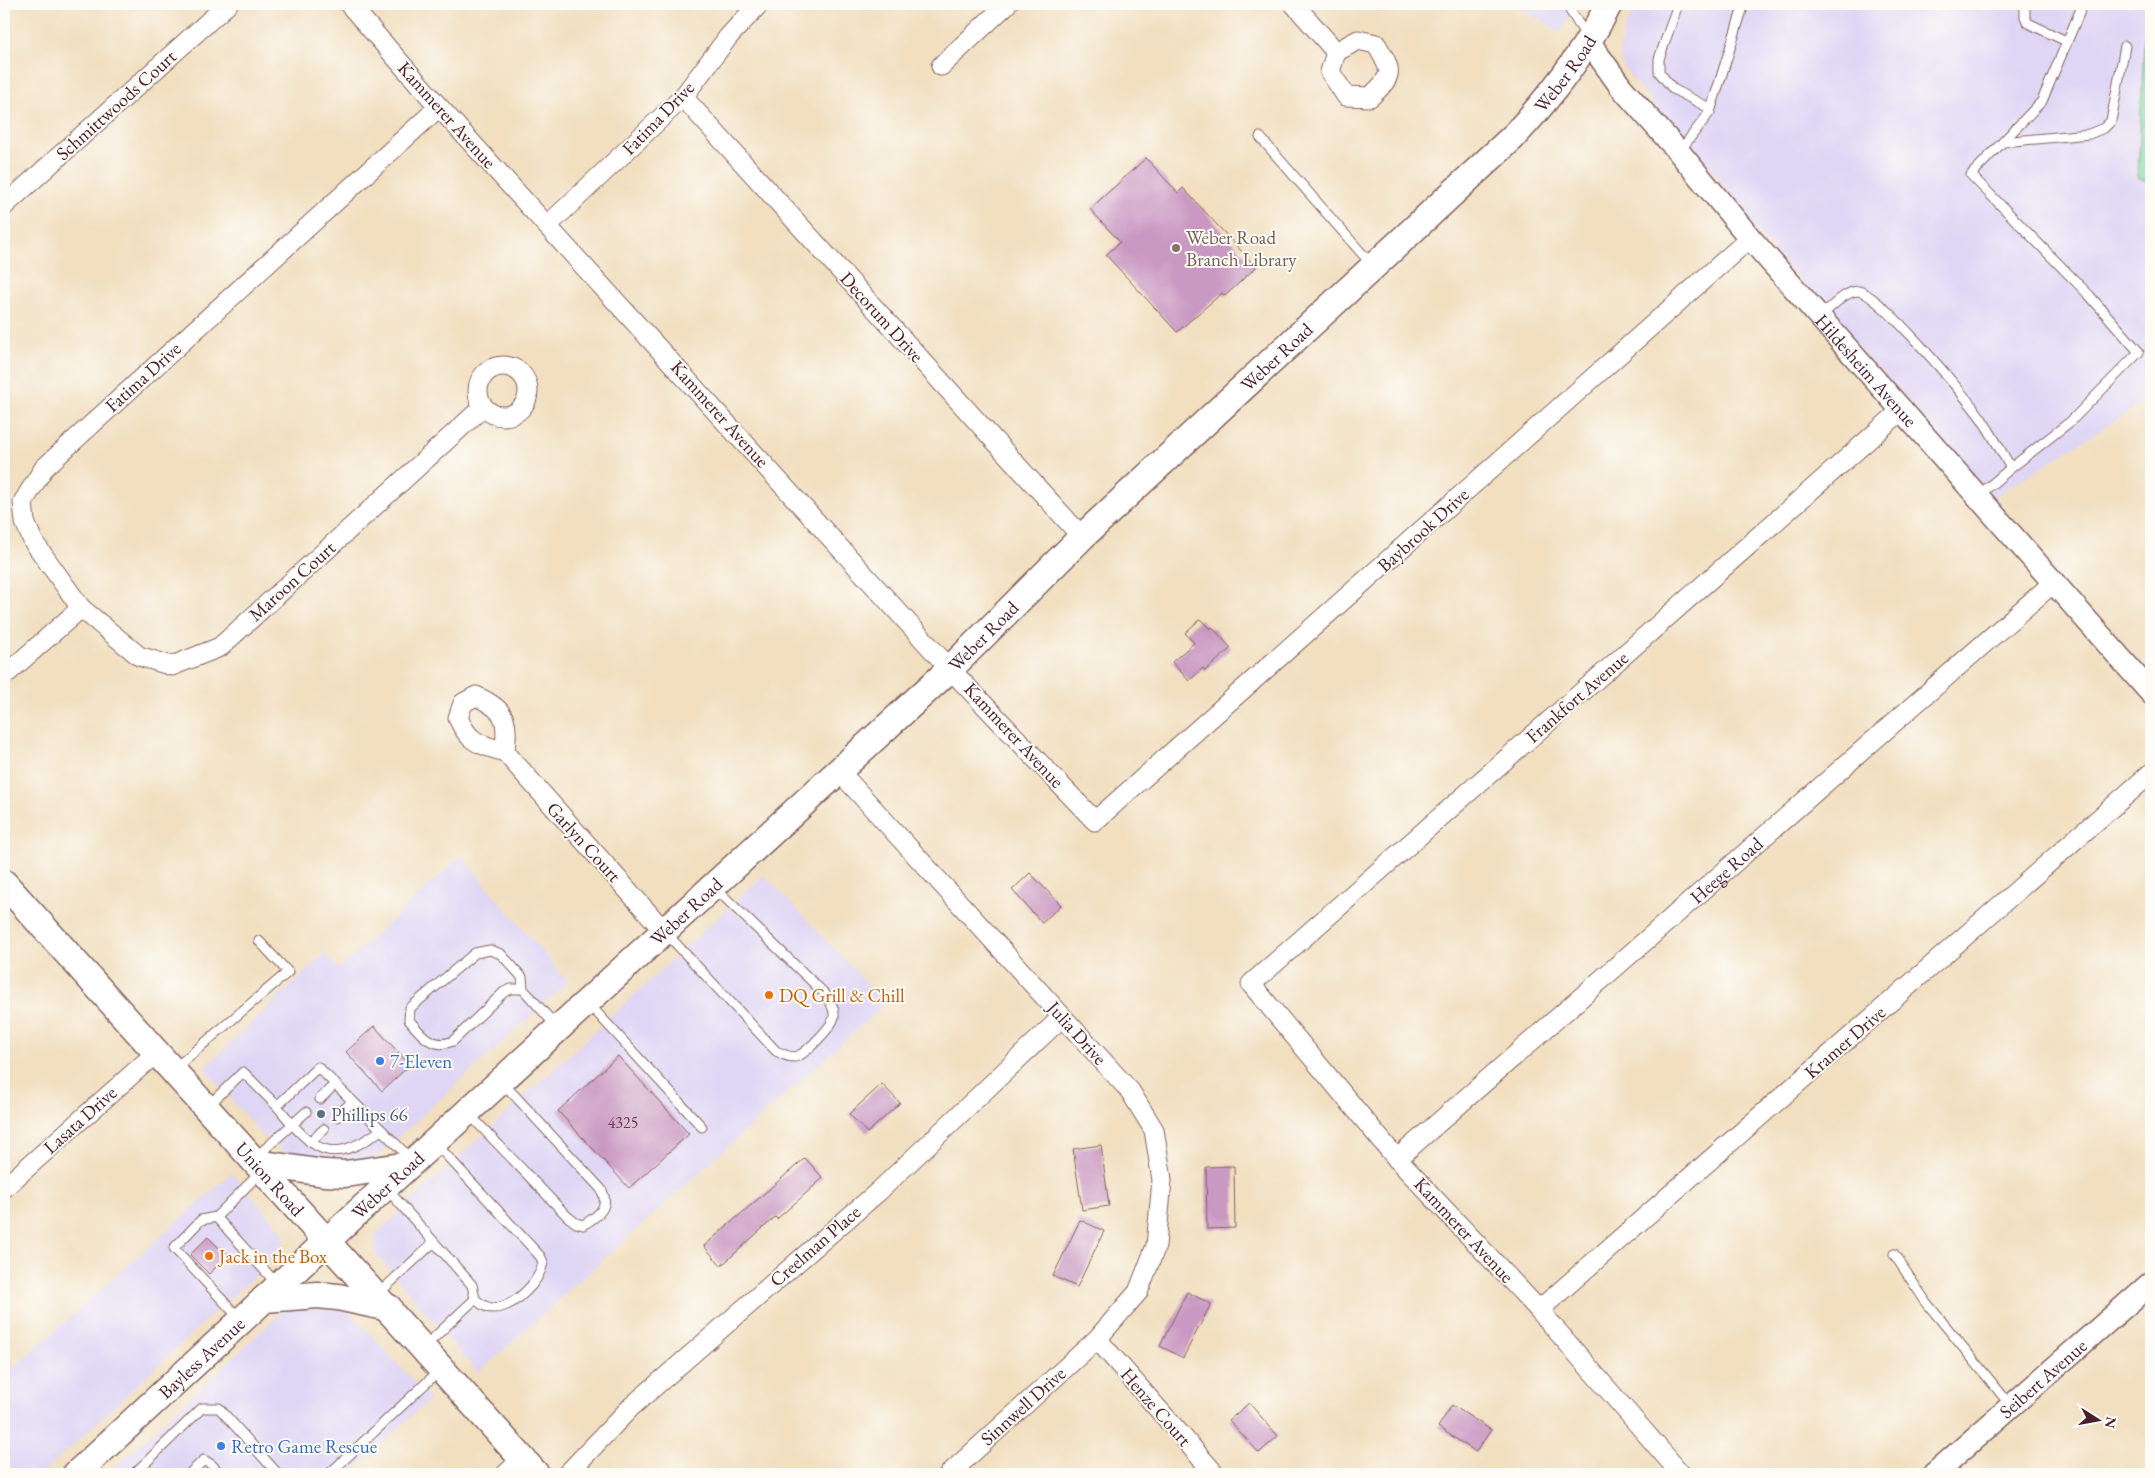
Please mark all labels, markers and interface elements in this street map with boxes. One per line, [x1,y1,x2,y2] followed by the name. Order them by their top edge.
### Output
[1528,30,1602,117] street label: Weber Road
[50,44,182,166] street label: Schmittwoods Court
[392,56,502,174] street label: Kammerer Avenue
[616,75,700,161] street label: Fatima Drive
[1186,225,1297,272] place label: Weber Road Branch Library
[1170,242,1182,254] marker: Weber Road Branch Library
[835,266,929,368] street label: Decorum Drive
[1810,308,1923,432] street label: Hildesheim Avenue
[1235,317,1318,396] street label: Weber Road
[100,336,186,418] street label: Fatima Drive
[665,355,775,473] street label: Kammerer Avenue
[1372,482,1474,578] street label: Baybrook Drive
[243,535,341,627] street label: Maroon Court
[942,595,1024,677] street label: Weber Road
[1520,646,1634,748] street label: Frankfort Avenue
[959,677,1069,793] street label: Kammerer Avenue
[541,797,627,887] street label: Garlyn Court
[1684,831,1768,909] street label: Heege Road
[644,871,728,951] street label: Weber Road
[779,983,905,1008] place label: DQ Grill & Chill
[763,989,775,1001] marker: DQ Grill & Chill
[1040,994,1112,1070] street label: Julia Drive
[1799,1000,1891,1084] street label: Kramer Drive
[390,1049,452,1074] place label: 7-Eleven
[374,1055,386,1067] marker: 7-Eleven
[38,1080,122,1160] street label: Lasata Drive
[331,1102,408,1127] place label: Phillips 66
[315,1108,327,1120] marker: Phillips 66
[608,1112,638,1133] house number: 4325
[230,1136,311,1222] street label: Union Road
[346,1145,430,1225] street label: Weber Road
[1409,1172,1519,1288] street label: Kammerer Avenue
[764,1200,866,1292] street label: Creelman Place
[217,1244,328,1269] place label: Jack in the Box
[203,1250,215,1262] marker: Jack in the Box
[153,1311,250,1404] street label: Bayless Avenue
[1994,1333,2092,1424] street label: Seibert Avenue
[975,1361,1071,1451] street label: Sinnwell Drive
[1115,1362,1197,1452] street label: Henze Court
[2072,1396,2122,1446] north arrow
[2101,1415,2121,1430] text: N
[231,1434,377,1459] place label: Retro Game Rescue
[215,1440,227,1452] marker: Retro Game Rescue

